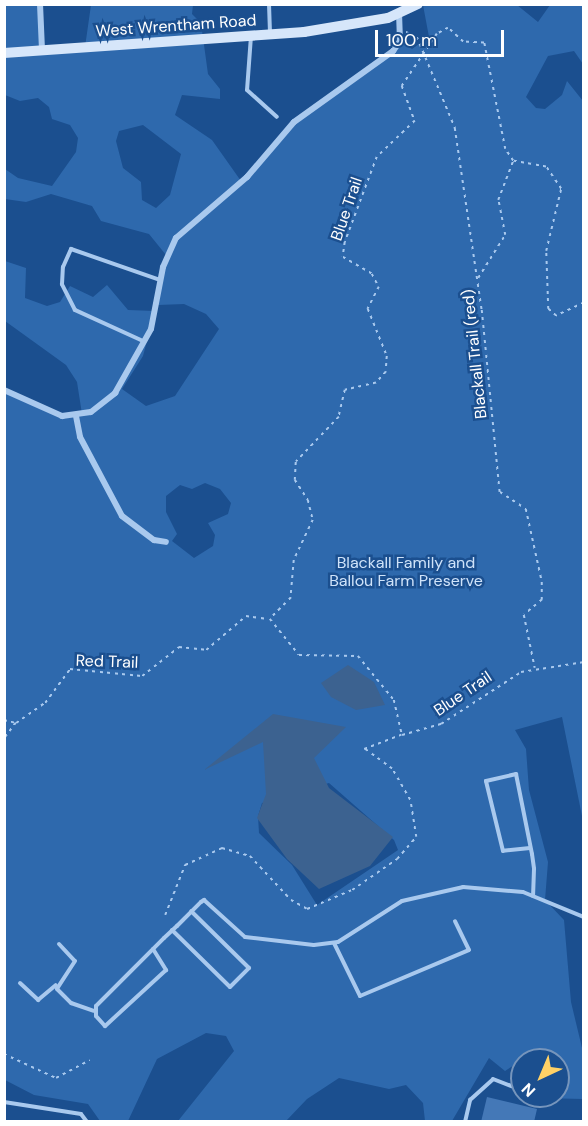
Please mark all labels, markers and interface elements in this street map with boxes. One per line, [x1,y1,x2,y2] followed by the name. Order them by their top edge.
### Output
[95,11,257,41] street label: West Wrentham Road
[378,18,507,56] scale bar
[386,28,437,52] text: 100 m
[327,175,367,243] street label: Blue Trail
[459,288,491,420] street label: Blackall Trail (red)
[329,553,483,591] park label: Blackall Family and Ballou Farm Preserve
[75,651,139,673] street label: Red Trail
[430,668,496,720] street label: Blue Trail
[510,1048,570,1108] north arrow
[517,1078,540,1101] text: N

